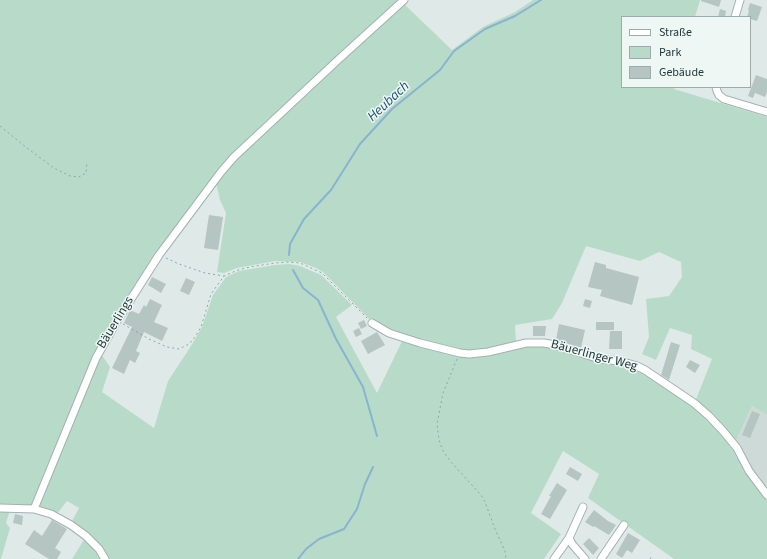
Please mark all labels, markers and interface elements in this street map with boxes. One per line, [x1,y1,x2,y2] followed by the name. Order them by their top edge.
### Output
[621,16,751,88] legend
[659,24,692,41] text: Straße
[659,44,681,61] text: Park
[659,64,704,81] text: Gebäude
[365,78,413,126] water label: Heubach
[94,294,138,352] street label: Bäuerlings
[549,337,639,375] street label: Bäuerlinger Weg

